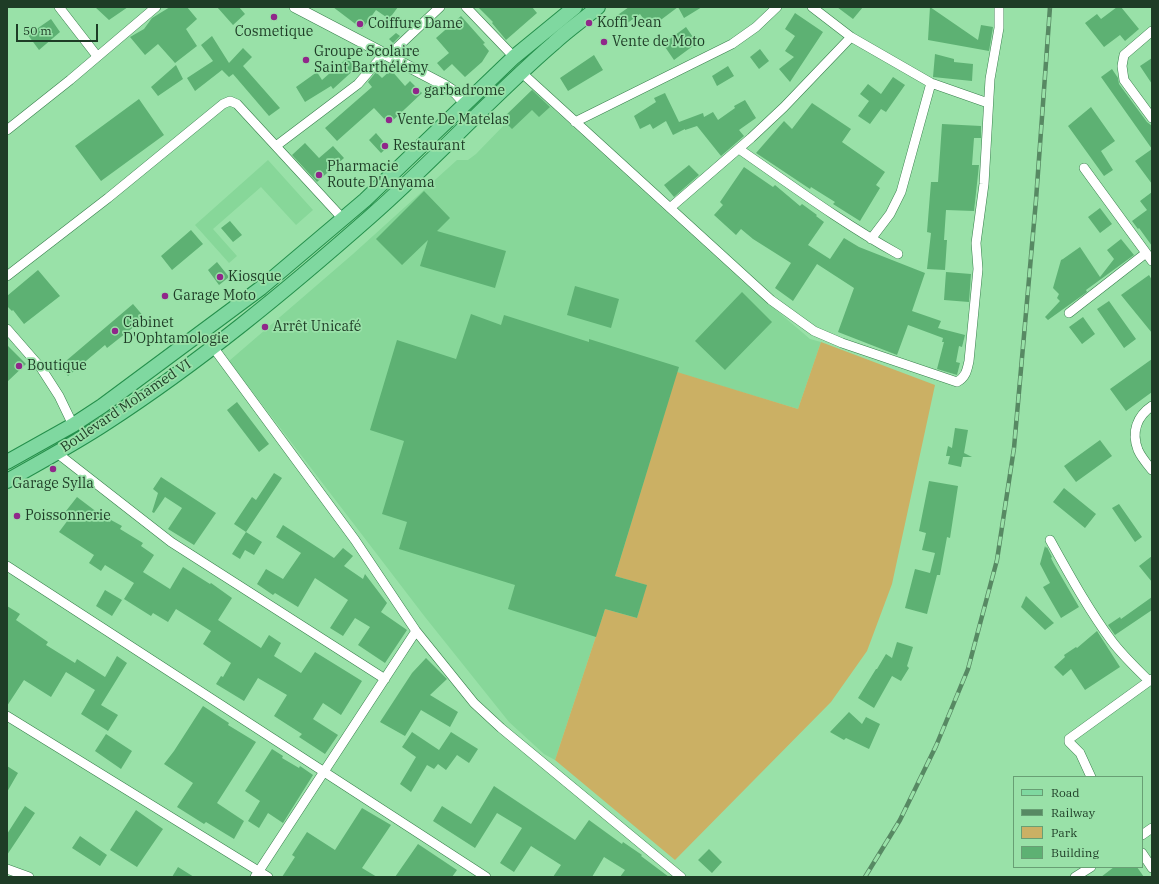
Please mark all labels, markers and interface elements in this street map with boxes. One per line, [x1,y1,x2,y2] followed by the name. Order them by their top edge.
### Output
[269,12,279,22] marker: Cosmetique
[597,15,662,31] place label: Koffi Jean
[18,16,100,42] scale bar
[368,16,463,32] place label: Coiffure Dame
[584,18,594,28] marker: Koffi Jean
[355,19,365,29] marker: Coiffure Dame
[23,23,52,38] text: 50 m
[235,24,313,40] place label: Cosmetique
[612,34,705,50] place label: Vente de Moto
[599,37,609,47] marker: Vente de Moto
[314,44,428,76] place label: Groupe Scolaire Saint Barthélémy
[301,55,311,65] marker: Groupe Scolaire Saint Barthélémy
[424,83,505,99] place label: garbadrome
[411,86,421,96] marker: garbadrome
[397,112,509,128] place label: Vente De Matelas
[384,115,394,125] marker: Vente De Matelas
[393,138,465,154] place label: Restaurant
[380,141,390,151] marker: Restaurant
[327,159,435,192] place label: Pharmacie Route D'Anyama
[314,170,324,180] marker: Pharmacie Route D'Anyama
[228,269,282,285] place label: Kiosque
[215,272,225,282] marker: Kiosque
[173,288,256,304] place label: Garage Moto
[160,291,170,301] marker: Garage Moto
[123,315,229,348] place label: Cabinet D'Ophtamologie
[273,319,361,335] place label: Arrêt Unicafé
[260,322,270,332] marker: Arrêt Unicafé
[110,326,120,336] marker: Cabinet D'Ophtamologie
[58,356,194,456] street label: Boulevard Mohamed VI
[27,358,87,374] place label: Boutique
[14,361,24,371] marker: Boutique
[48,464,58,474] marker: Garage Sylla
[12,476,94,492] place label: Garage Sylla
[25,508,111,524] place label: Poissonnerie
[12,511,22,521] marker: Poissonnerie
[1013,776,1143,868] legend
[1051,785,1080,800] text: Road
[1051,805,1095,820] text: Railway
[1051,825,1077,840] text: Park
[1051,845,1099,860] text: Building

